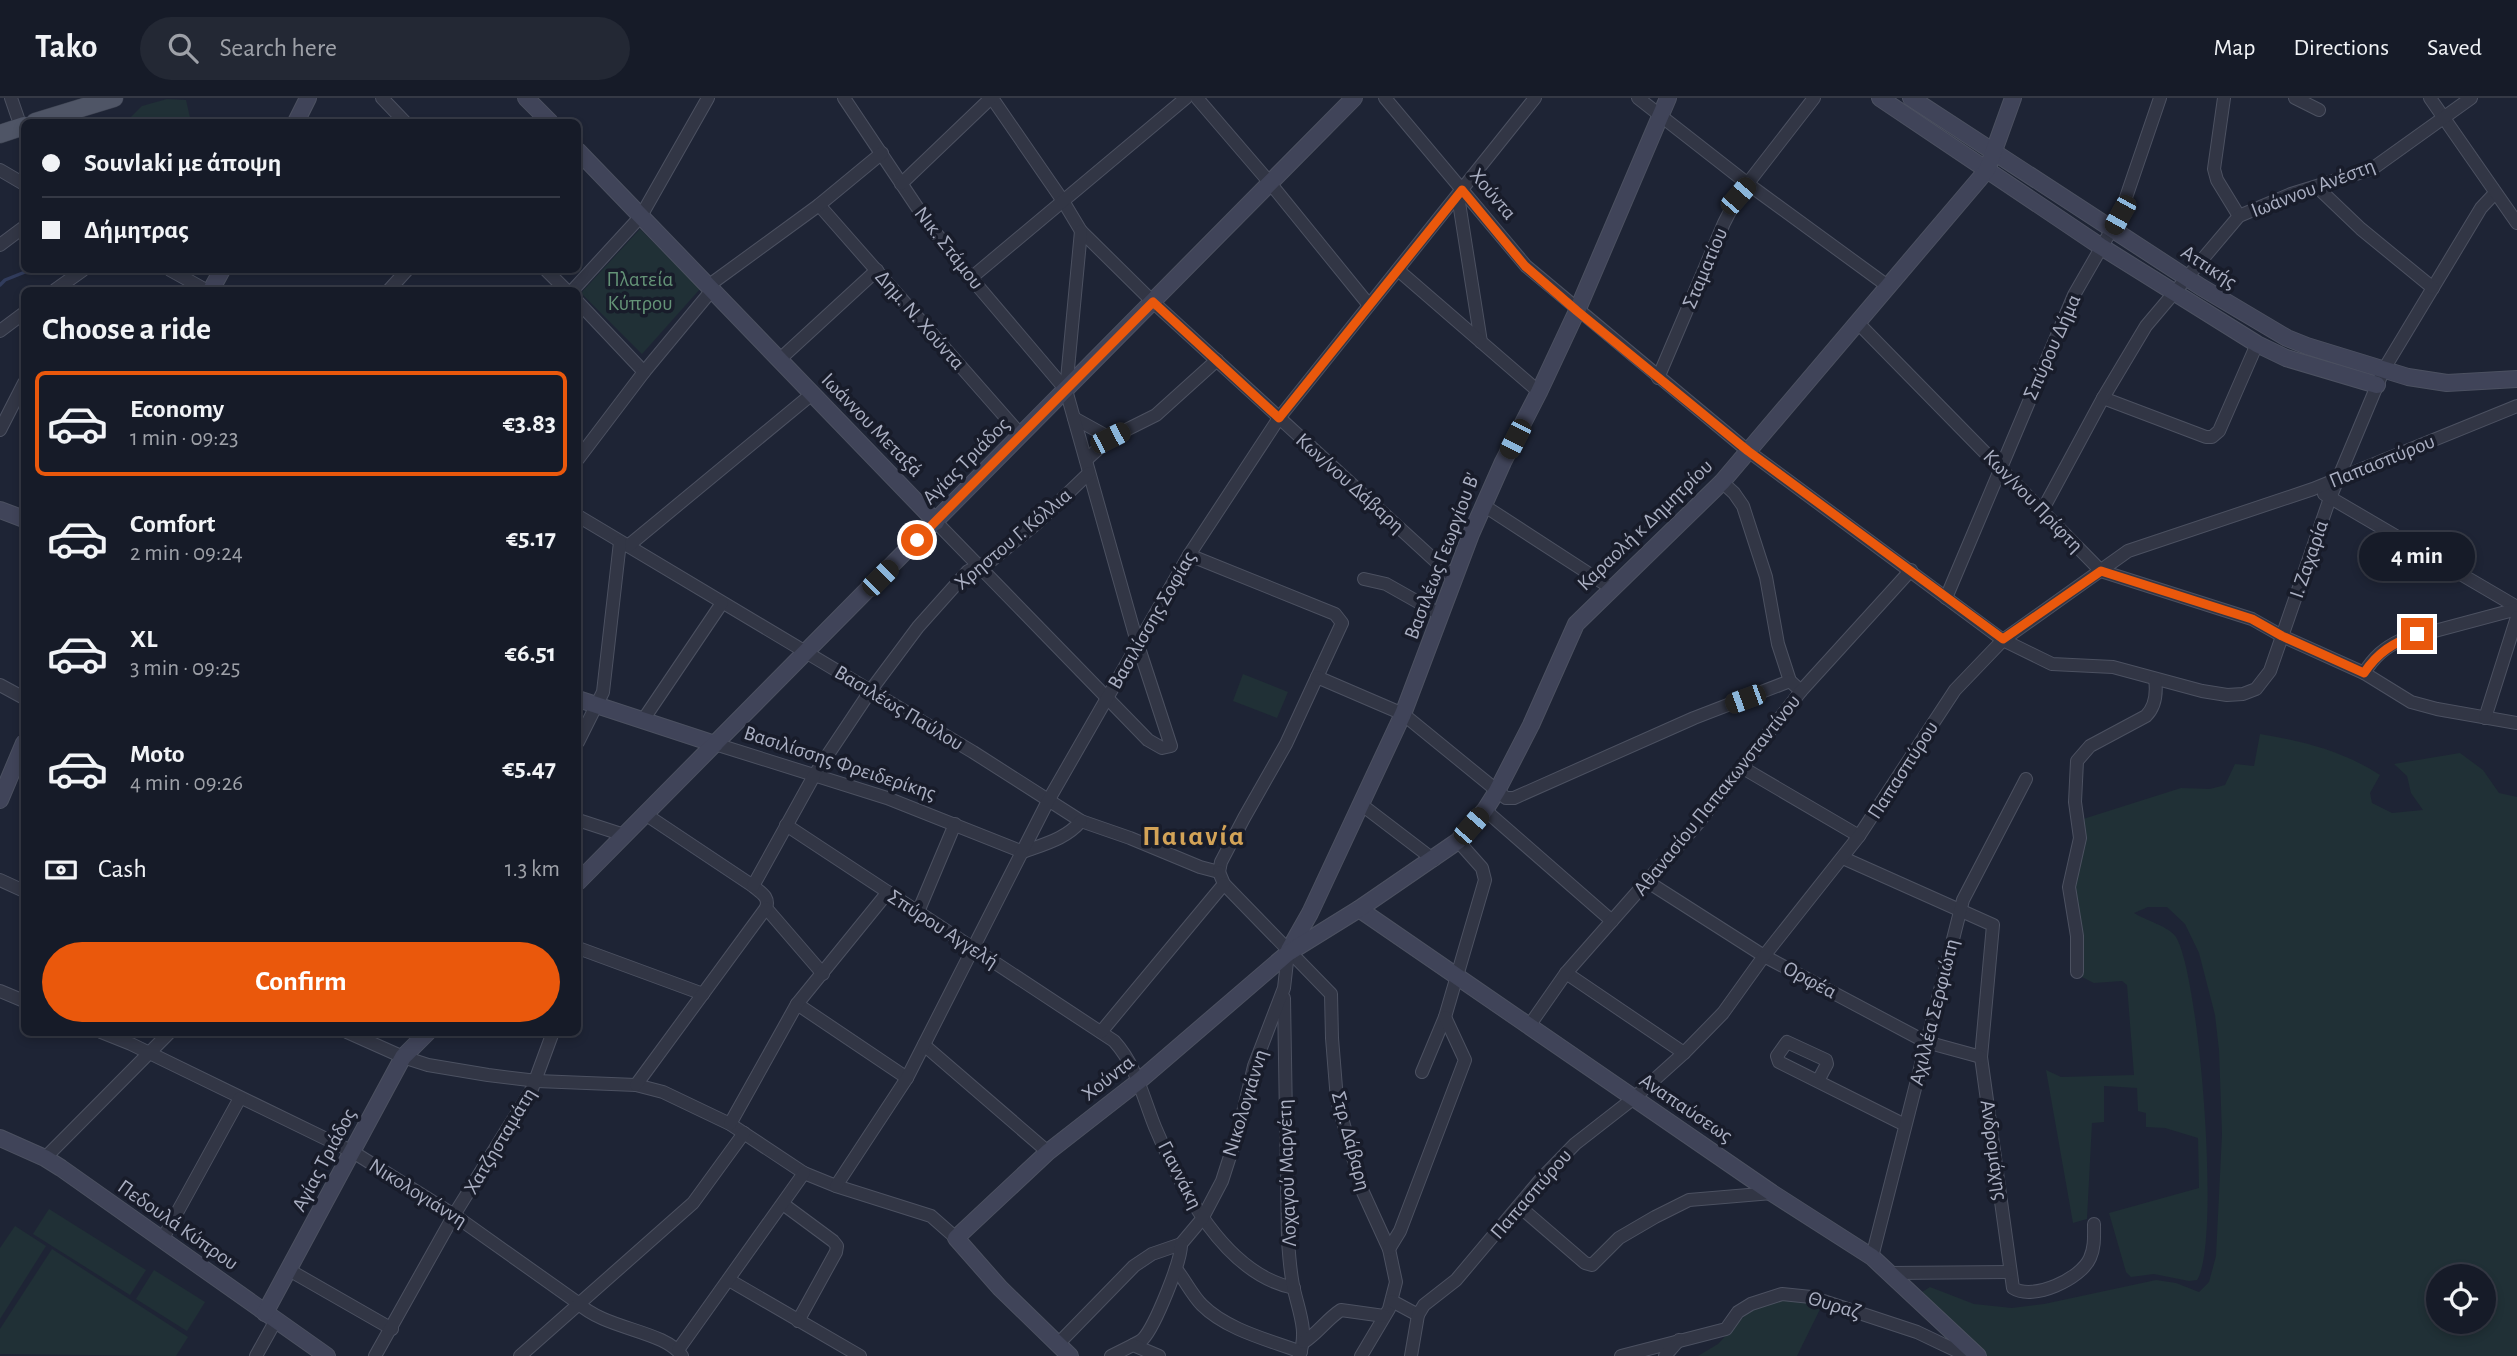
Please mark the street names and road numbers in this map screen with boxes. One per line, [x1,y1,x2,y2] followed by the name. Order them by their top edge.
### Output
[2248,155,2378,221] street label: Ιωάννου Ανέστη
[1466,164,1520,224] street label: Χούντα
[910,203,988,293] street label: Νικ. Στάμου
[1679,225,1731,311] street label: Σταματίου
[2177,241,2241,293] street label: Αττικής
[871,266,969,374] street label: Δημ. Ν. Χούντα
[2019,291,2085,403] street label: Σπύρου Δήμα
[817,369,927,482] street label: Ιωάννου Μεταξά
[919,414,1013,508] street label: Αγίας Τριάδος
[1292,429,1408,537] street label: Κων/νου Δάβαρη
[2326,430,2438,492] street label: Παπασπύρου
[1979,446,2087,556] street label: Κων/νου Πρίφτη
[1573,455,1717,595] street label: Καραολή κ Δημητρίου
[1401,470,1483,642] street label: Βασιλέως Γεωργίου Β'
[951,484,1076,594] street label: Χρηστου Γ. Κόλλια
[2286,517,2332,601] street label: Ι. Ζαχαρία
[1104,548,1200,692] street label: Βασιλίσσης Σοφίας
[831,661,967,755] street label: Βασιλέως Παύλου
[1630,690,1804,900] street label: Αθανασίου Παπακωνσταντίνου
[1864,717,1942,823] street label: Παπασπύρου
[741,722,939,804] street label: Βασιλίσσης Φρειδερίκης
[884,886,1002,972] street label: Σπύρου Αγγελή
[1906,937,1962,1087] street label: Αχιλλέα Σερφιώτη
[1780,957,1840,1003] street label: Ορφέα
[1219,1047,1271,1159] street label: Νικολογιάννη
[1078,1051,1138,1105] street label: Χούντα
[1636,1069,1736,1147] street label: Αναπαύσεως
[460,1084,540,1198] street label: Χατζησταμάτη
[1328,1089,1374,1193] street label: Στρ. Δάβαρη
[1274,1099,1300,1247] street label: Λοχαγού Μαργέτη
[1977,1099,2011,1201] street label: Ανδρομάχης
[288,1105,360,1215] street label: Αγίας Τριάδος
[1154,1137,1206,1213] street label: Γιαννάκη
[1486,1145,1576,1243] street label: Παπασπύρου
[365,1155,471,1231] street label: Νικολογιάννη
[114,1176,242,1274] street label: Πεδουλά Κύπρου
[1806,1287,1864,1323] street label: Θυραζ

